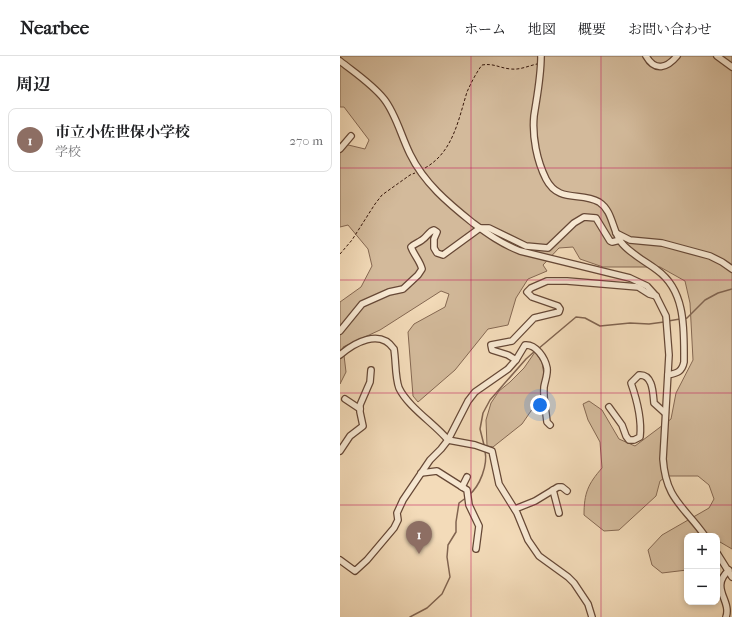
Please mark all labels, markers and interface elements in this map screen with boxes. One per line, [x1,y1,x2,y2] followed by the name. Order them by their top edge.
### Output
[20,17,89,39] text: Nearbee
[464,21,506,38] text: ホーム
[528,21,556,38] text: 地図
[578,21,606,38] text: 概要
[628,21,712,38] text: お問い合わせ
[16,74,50,94] text: 周辺
[55,123,190,141] text: 市立小佐世保小学校
[28,133,32,148] text: 1
[289,133,323,148] text: 270 m
[55,144,81,159] text: 学校
[530,395,550,415] your location
[406,521,432,554] pin: 1
[684,533,720,605] map controls
[684,533,720,569] button: +
[684,569,720,605] button: −

